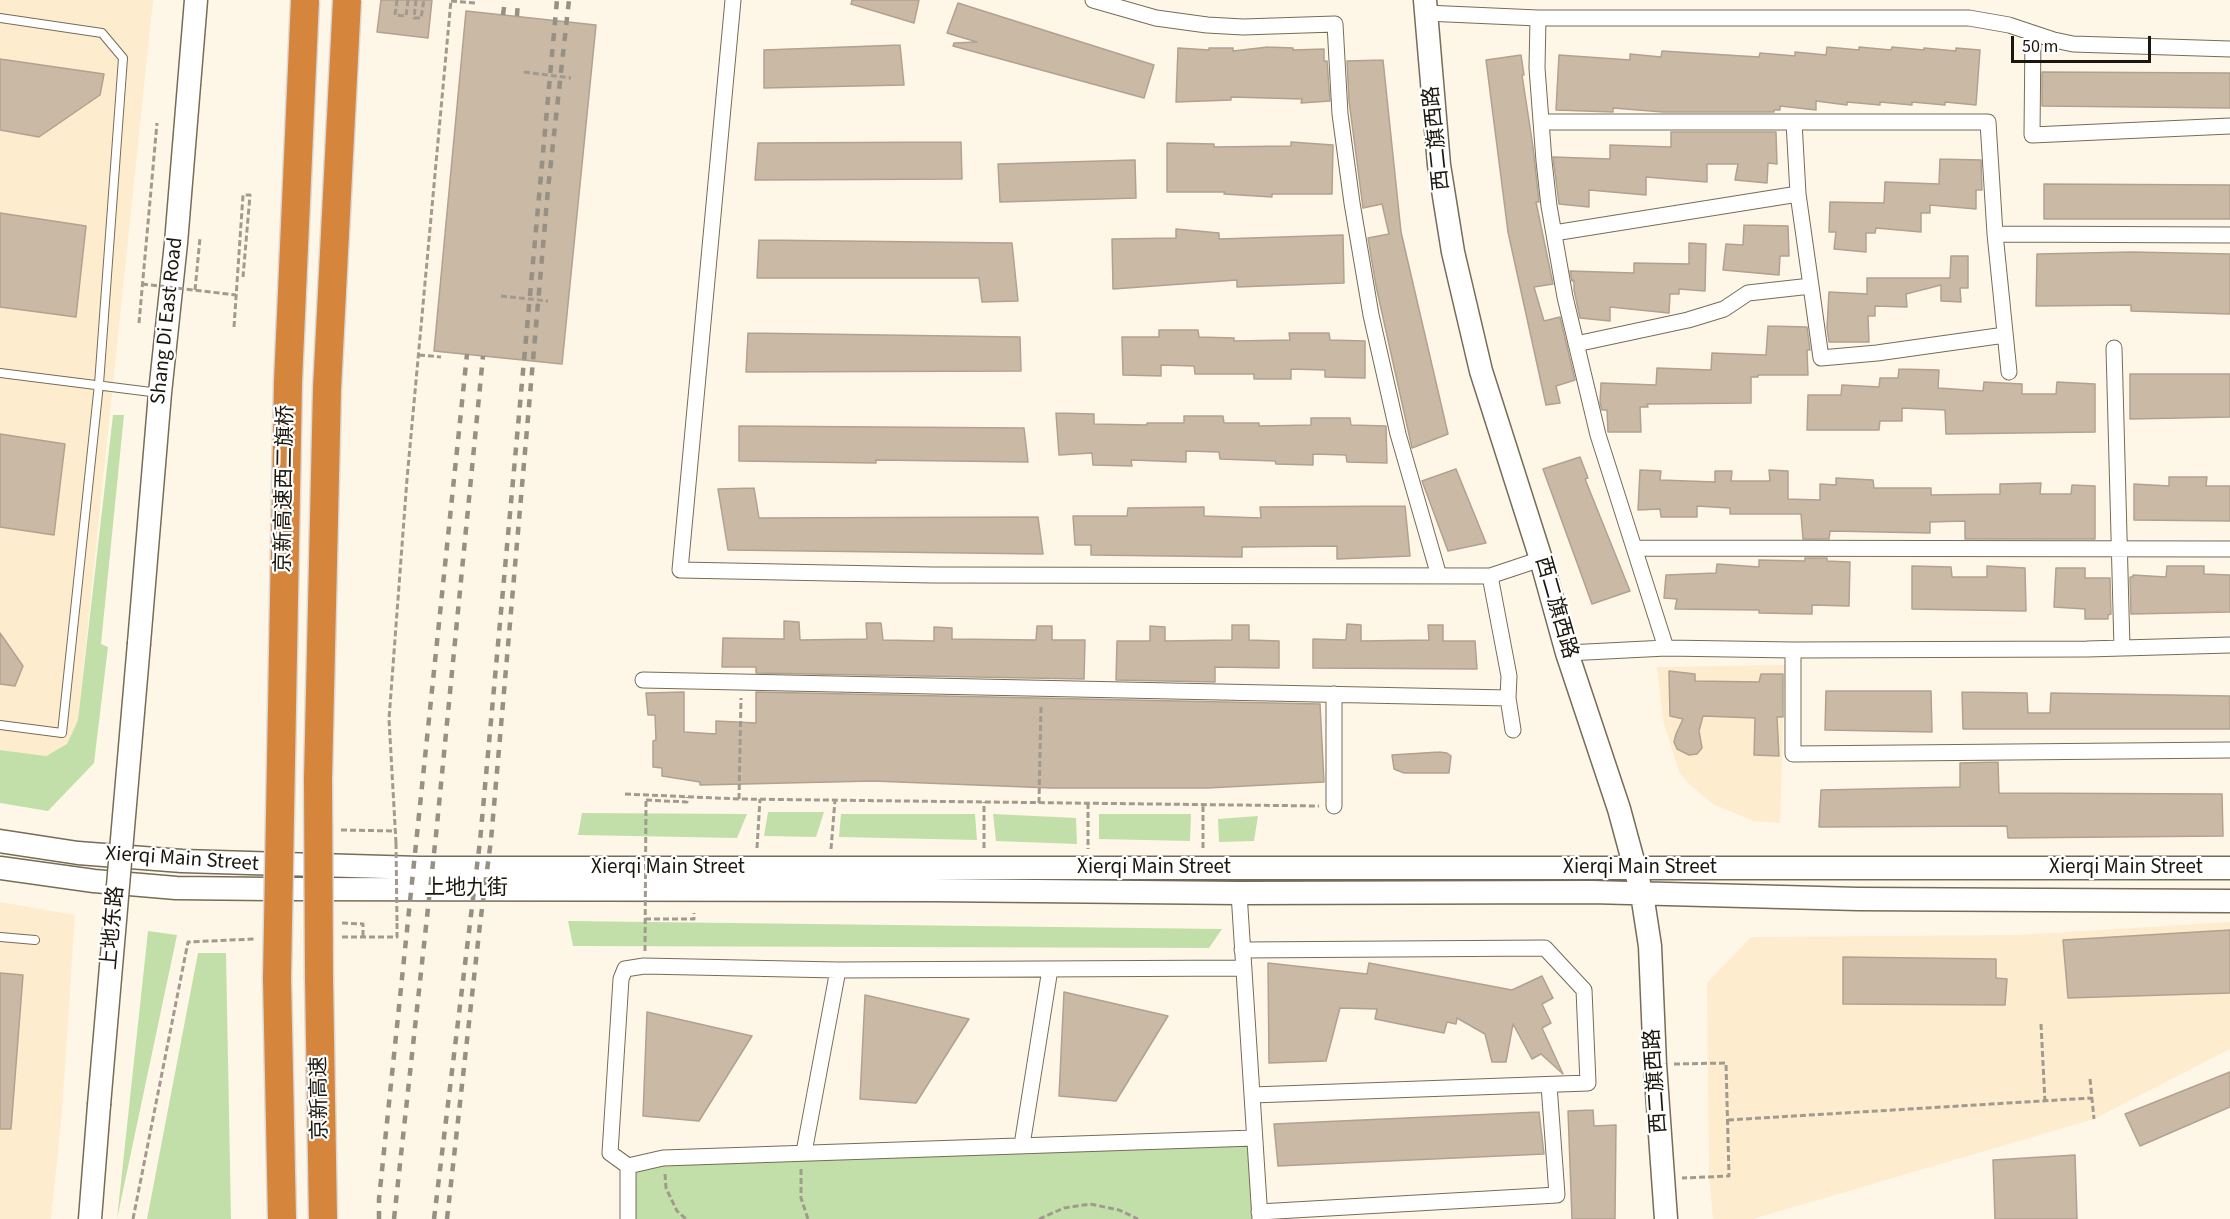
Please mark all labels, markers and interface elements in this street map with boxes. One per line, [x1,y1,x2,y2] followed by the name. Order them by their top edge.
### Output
[2014,24,2154,62] scale bar
[2022,34,2058,59] text: 50 m
[1420,84,1456,192] street label: 西二旗西路
[147,236,189,406] street label: Shang Di East Road
[272,405,300,573] street label: 京新高速西二旗桥
[1528,554,1582,662] street label: 西二旗西路
[104,842,260,878] street label: Xierqi Main Street
[591,855,745,881] street label: Xierqi Main Street
[1077,855,1231,881] street label: Xierqi Main Street
[1563,855,1717,881] street label: Xierqi Main Street
[2049,855,2203,881] street label: Xierqi Main Street
[424,876,508,902] street label: 上地九街
[98,885,130,971] street label: 上地东路
[1641,1028,1673,1134] street label: 西二旗西路
[308,1056,334,1140] street label: 京新高速

